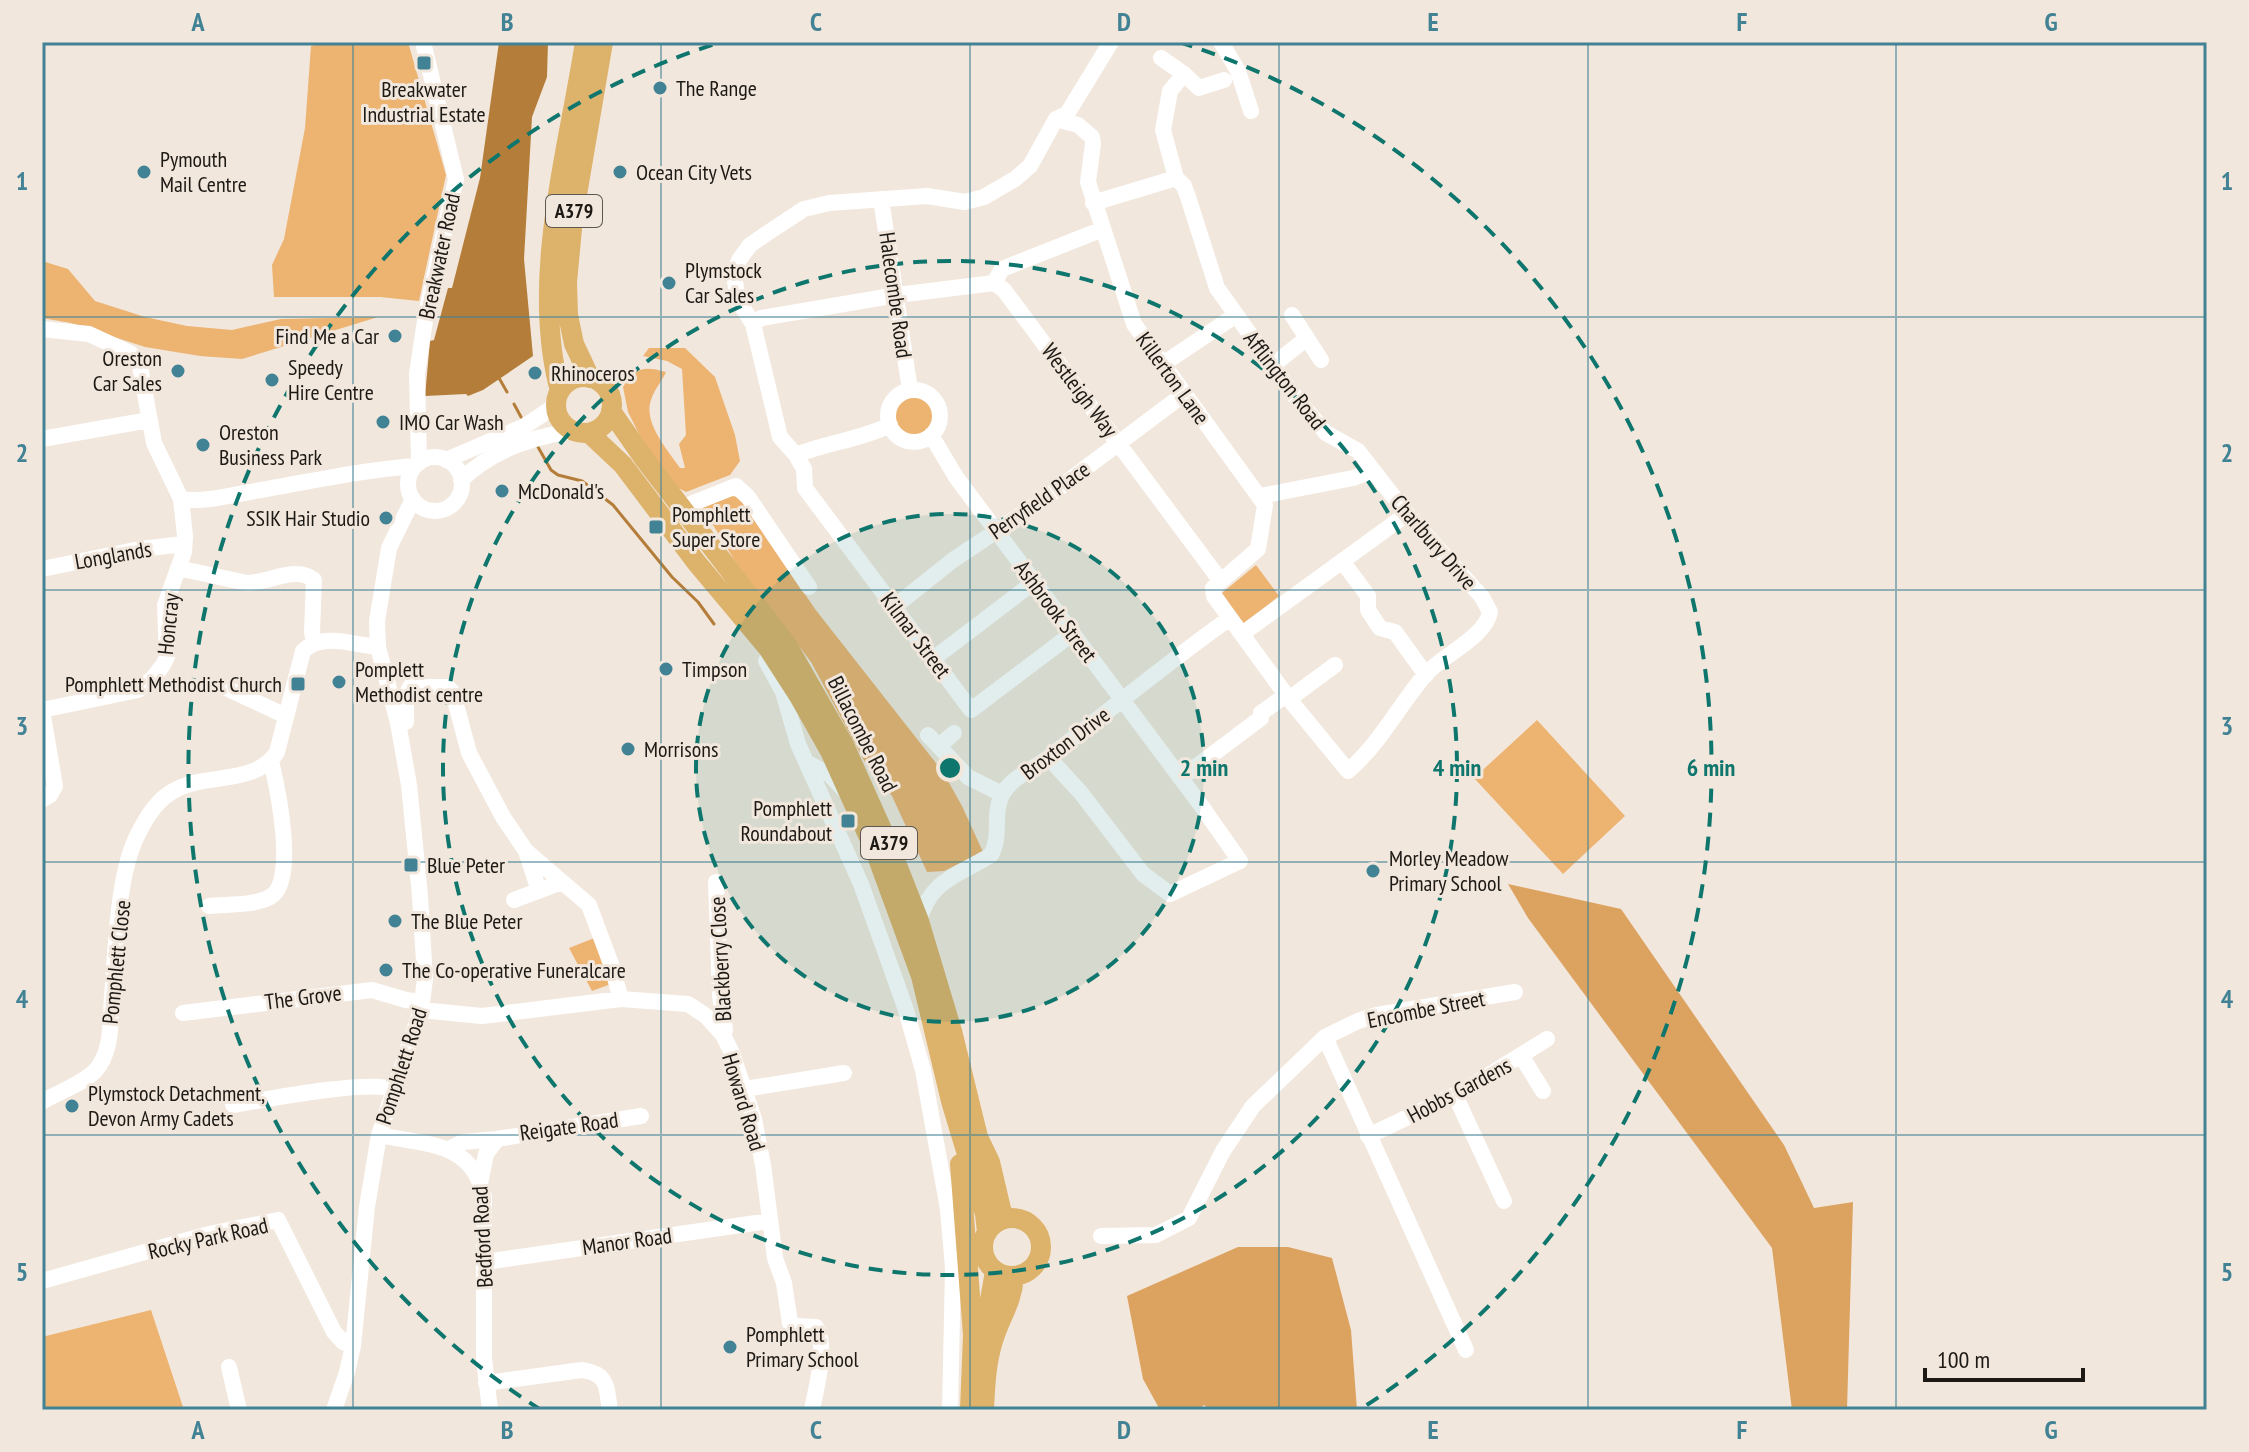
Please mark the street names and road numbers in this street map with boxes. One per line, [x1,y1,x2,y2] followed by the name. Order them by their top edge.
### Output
[412,191,466,321] street label: Breakwater Road
[546,195,602,227] road number: A379
[873,230,919,360] street label: Halecombe Road
[1238,325,1332,435] street label: Afflington Road
[1130,326,1216,430] street label: Killerton Lane
[1036,338,1125,443] street label: Westleigh Way
[983,455,1095,545] street label: Perryfield Place
[1385,489,1483,595] street label: Charlbury Drive
[72,534,154,576] street label: Longlands
[1009,555,1103,667] street label: Ashbrook Street
[875,587,957,683] street label: Kilmar Street
[151,591,185,656] street label: Honcray
[822,671,904,797] street label: Billacombe Road
[1015,700,1115,786] street label: Broxton Drive
[861,827,917,859] road number: A379
[703,896,737,1022] street label: Blackberry Close
[96,899,136,1025] street label: Pomphlett Close
[263,978,343,1016] street label: The Grove
[1365,984,1487,1034] street label: Encombe Street
[369,1004,433,1128] street label: Pomphlett Road
[716,1050,772,1154] street label: Howard Road
[1402,1051,1516,1129] street label: Hobbs Gardens
[518,1105,620,1147] street label: Reigate Road
[465,1185,499,1289] street label: Bedford Road
[145,1211,271,1265] street label: Rocky Park Road
[580,1221,674,1261] street label: Manor Road

